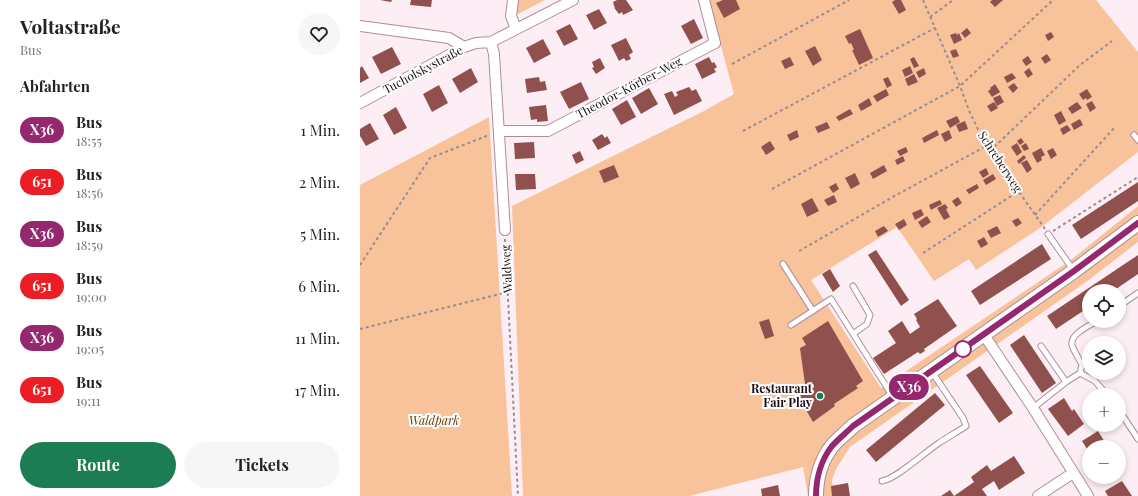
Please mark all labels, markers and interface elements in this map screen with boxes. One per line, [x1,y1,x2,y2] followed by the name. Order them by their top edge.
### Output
[20,13,121,39] text: Voltastraße
[298,13,340,55] button: heart
[20,41,41,58] text: Bus
[380,41,465,97] street label: Tucholskystraße
[573,52,685,122] street label: Theodor-Körber-Weg
[20,76,90,96] text: Abfahrten
[76,112,102,132] text: Bus
[30,120,54,139] text: X36
[301,120,340,140] text: 1 Min.
[975,128,1027,196] street label: Schreberweg
[76,132,102,149] text: 18:55
[76,164,102,184] text: Bus
[32,172,52,191] text: 651
[299,172,340,192] text: 2 Min.
[76,184,103,201] text: 18:56
[76,216,102,236] text: Bus
[30,224,54,243] text: X36
[300,224,340,244] text: 5 Min.
[76,236,103,253] text: 18:59
[497,244,515,294] street label: Waldweg
[76,268,102,288] text: Bus
[32,276,52,295] text: 651
[298,276,340,296] text: 6 Min.
[1082,284,1126,484] map controls
[1082,284,1126,328] button: locate
[76,288,107,305] text: 19:00
[76,320,102,340] text: Bus
[30,328,54,347] text: X36
[295,328,340,348] text: 11 Min.
[1082,336,1126,380] button: layers
[76,340,104,357] text: 19:05
[954,340,972,358] unlabelled marker
[76,372,102,392] text: Bus
[886,374,932,400] line badge: X36
[897,377,921,396] text: X36
[32,380,52,399] text: 651
[295,380,340,400] text: 17 Min.
[751,380,813,410] place label: Restaurant Fair Play
[1082,388,1126,432] button: +
[815,391,825,401] marker: Restaurant Fair Play
[76,392,101,409] text: 19:11
[409,412,459,428] park label: Waldpark
[1082,440,1126,484] button: −
[20,442,176,488] button: Route
[184,442,340,488] button: Tickets

